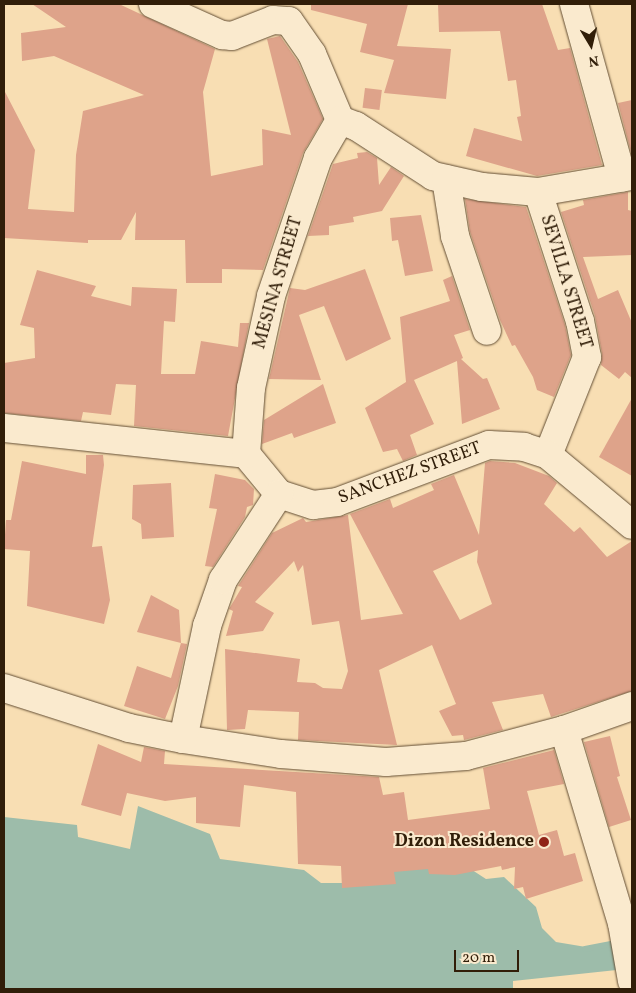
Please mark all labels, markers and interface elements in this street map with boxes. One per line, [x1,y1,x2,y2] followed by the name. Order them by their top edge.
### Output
[566,20,616,70] north arrow
[587,50,600,70] text: N
[534,212,596,352] street label: SEVILLA STREET
[250,214,308,352] street label: MESINA STREET
[336,438,484,510] street label: SANCHEZ STREET
[395,831,534,853] place label: Dizon Residence
[538,836,550,848] marker: Dizon Residence
[456,940,521,972] scale bar
[462,948,495,969] text: 20 m

